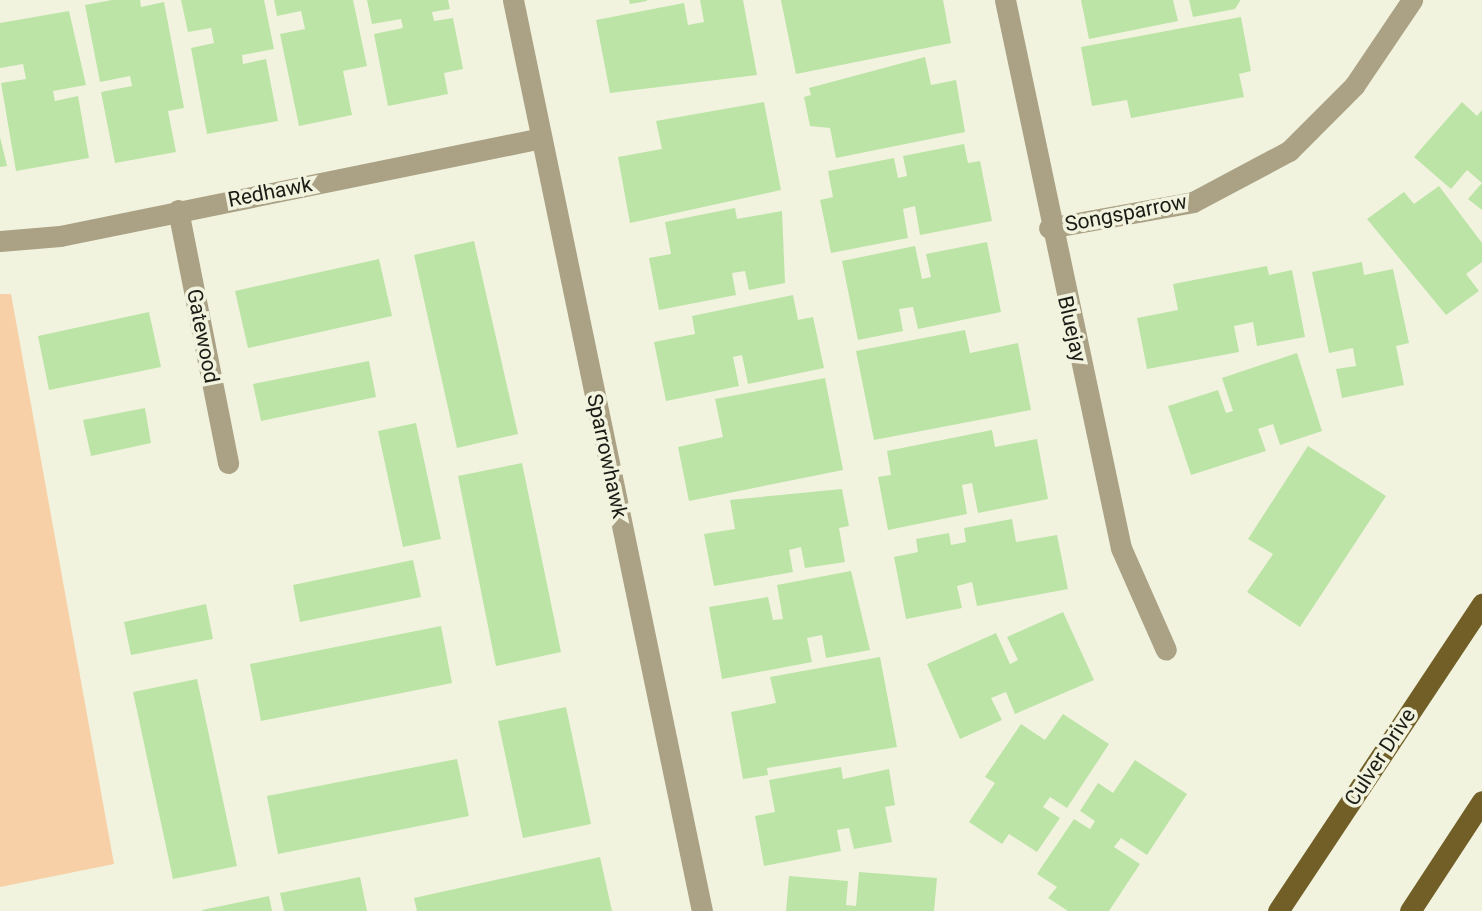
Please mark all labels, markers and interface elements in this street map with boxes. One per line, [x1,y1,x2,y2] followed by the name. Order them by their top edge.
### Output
[226,171,314,213] street label: Redhawk
[1063,189,1189,237] street label: Songsparrow
[182,287,224,385] street label: Gatewood
[1052,293,1092,365] street label: Bluejay
[581,391,633,521] street label: Sparrowhawk
[1339,704,1421,810] street label: Culver Drive

